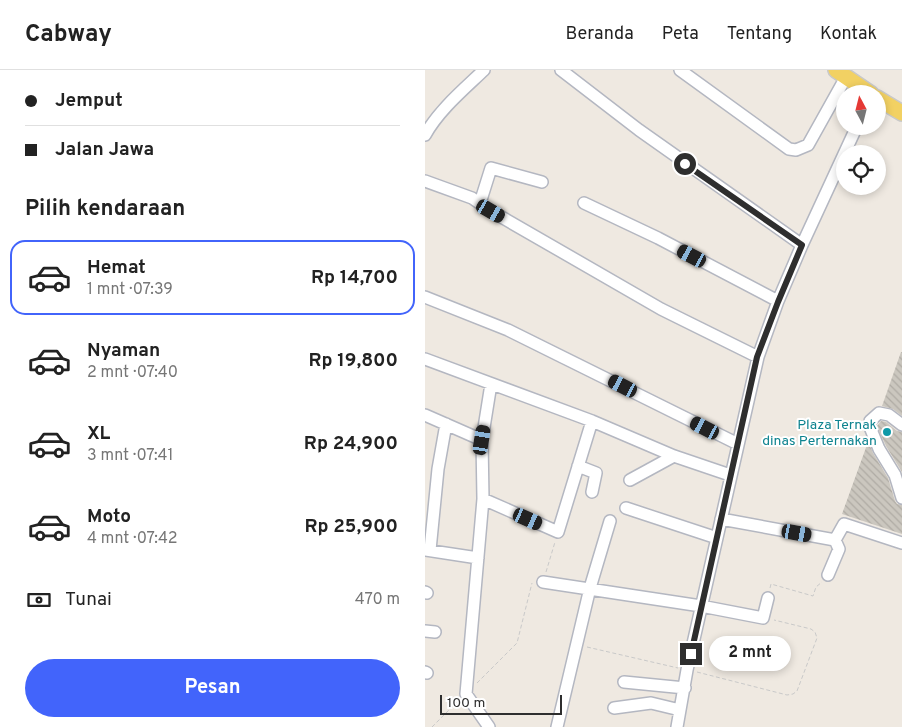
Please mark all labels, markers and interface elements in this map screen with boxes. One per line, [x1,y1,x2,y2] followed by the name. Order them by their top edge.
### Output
[25,20,112,50] text: Cabway
[565,23,634,46] text: Beranda
[662,23,699,46] text: Peta
[727,23,792,46] text: Tentang
[820,23,877,46] text: Kontak
[836,85,886,135] north arrow
[836,85,886,195] map controls
[55,89,123,113] text: Jemput
[55,138,154,162] text: Jalan Jawa
[836,145,886,195] button: locate
[674,153,696,175] route start
[25,196,185,223] text: Pilih kendaraan
[474,197,507,225] car
[675,242,708,270] car
[27,255,72,300] icon: car
[87,256,146,280] text: Hemat
[311,266,398,290] text: Rp 14,700
[87,280,173,300] text: 1 mnt · 07:39
[27,338,72,383] icon: car
[87,339,160,363] text: Nyaman
[308,349,398,373] text: Rp 19,800
[87,363,178,383] text: 2 mnt · 07:40
[606,373,639,399] car
[688,415,721,441] car
[762,417,877,450] place label: Plaza Ternak dinas Perternakan
[27,421,72,466] icon: car
[87,422,110,446] text: XL
[472,424,491,456] car
[881,426,893,438] marker: Plaza Ternak dinas Perternakan
[304,432,398,456] text: Rp 24,900
[87,446,174,466] text: 3 mnt · 07:41
[27,504,72,549] icon: car
[87,505,131,529] text: Moto
[511,506,544,532] car
[304,515,398,539] text: Rp 25,900
[780,523,813,543] car
[87,529,178,549] text: 4 mnt · 07:42
[25,586,53,614] icon: cash
[65,588,112,612] text: Tunai
[355,590,400,610] text: 470 m
[709,636,791,672] callout: 2 mnt
[680,643,702,665] route end
[728,643,772,663] text: 2 mnt
[25,659,400,717] button: Pesan
[440,692,563,715] scale bar
[447,695,485,712] text: 100 m

